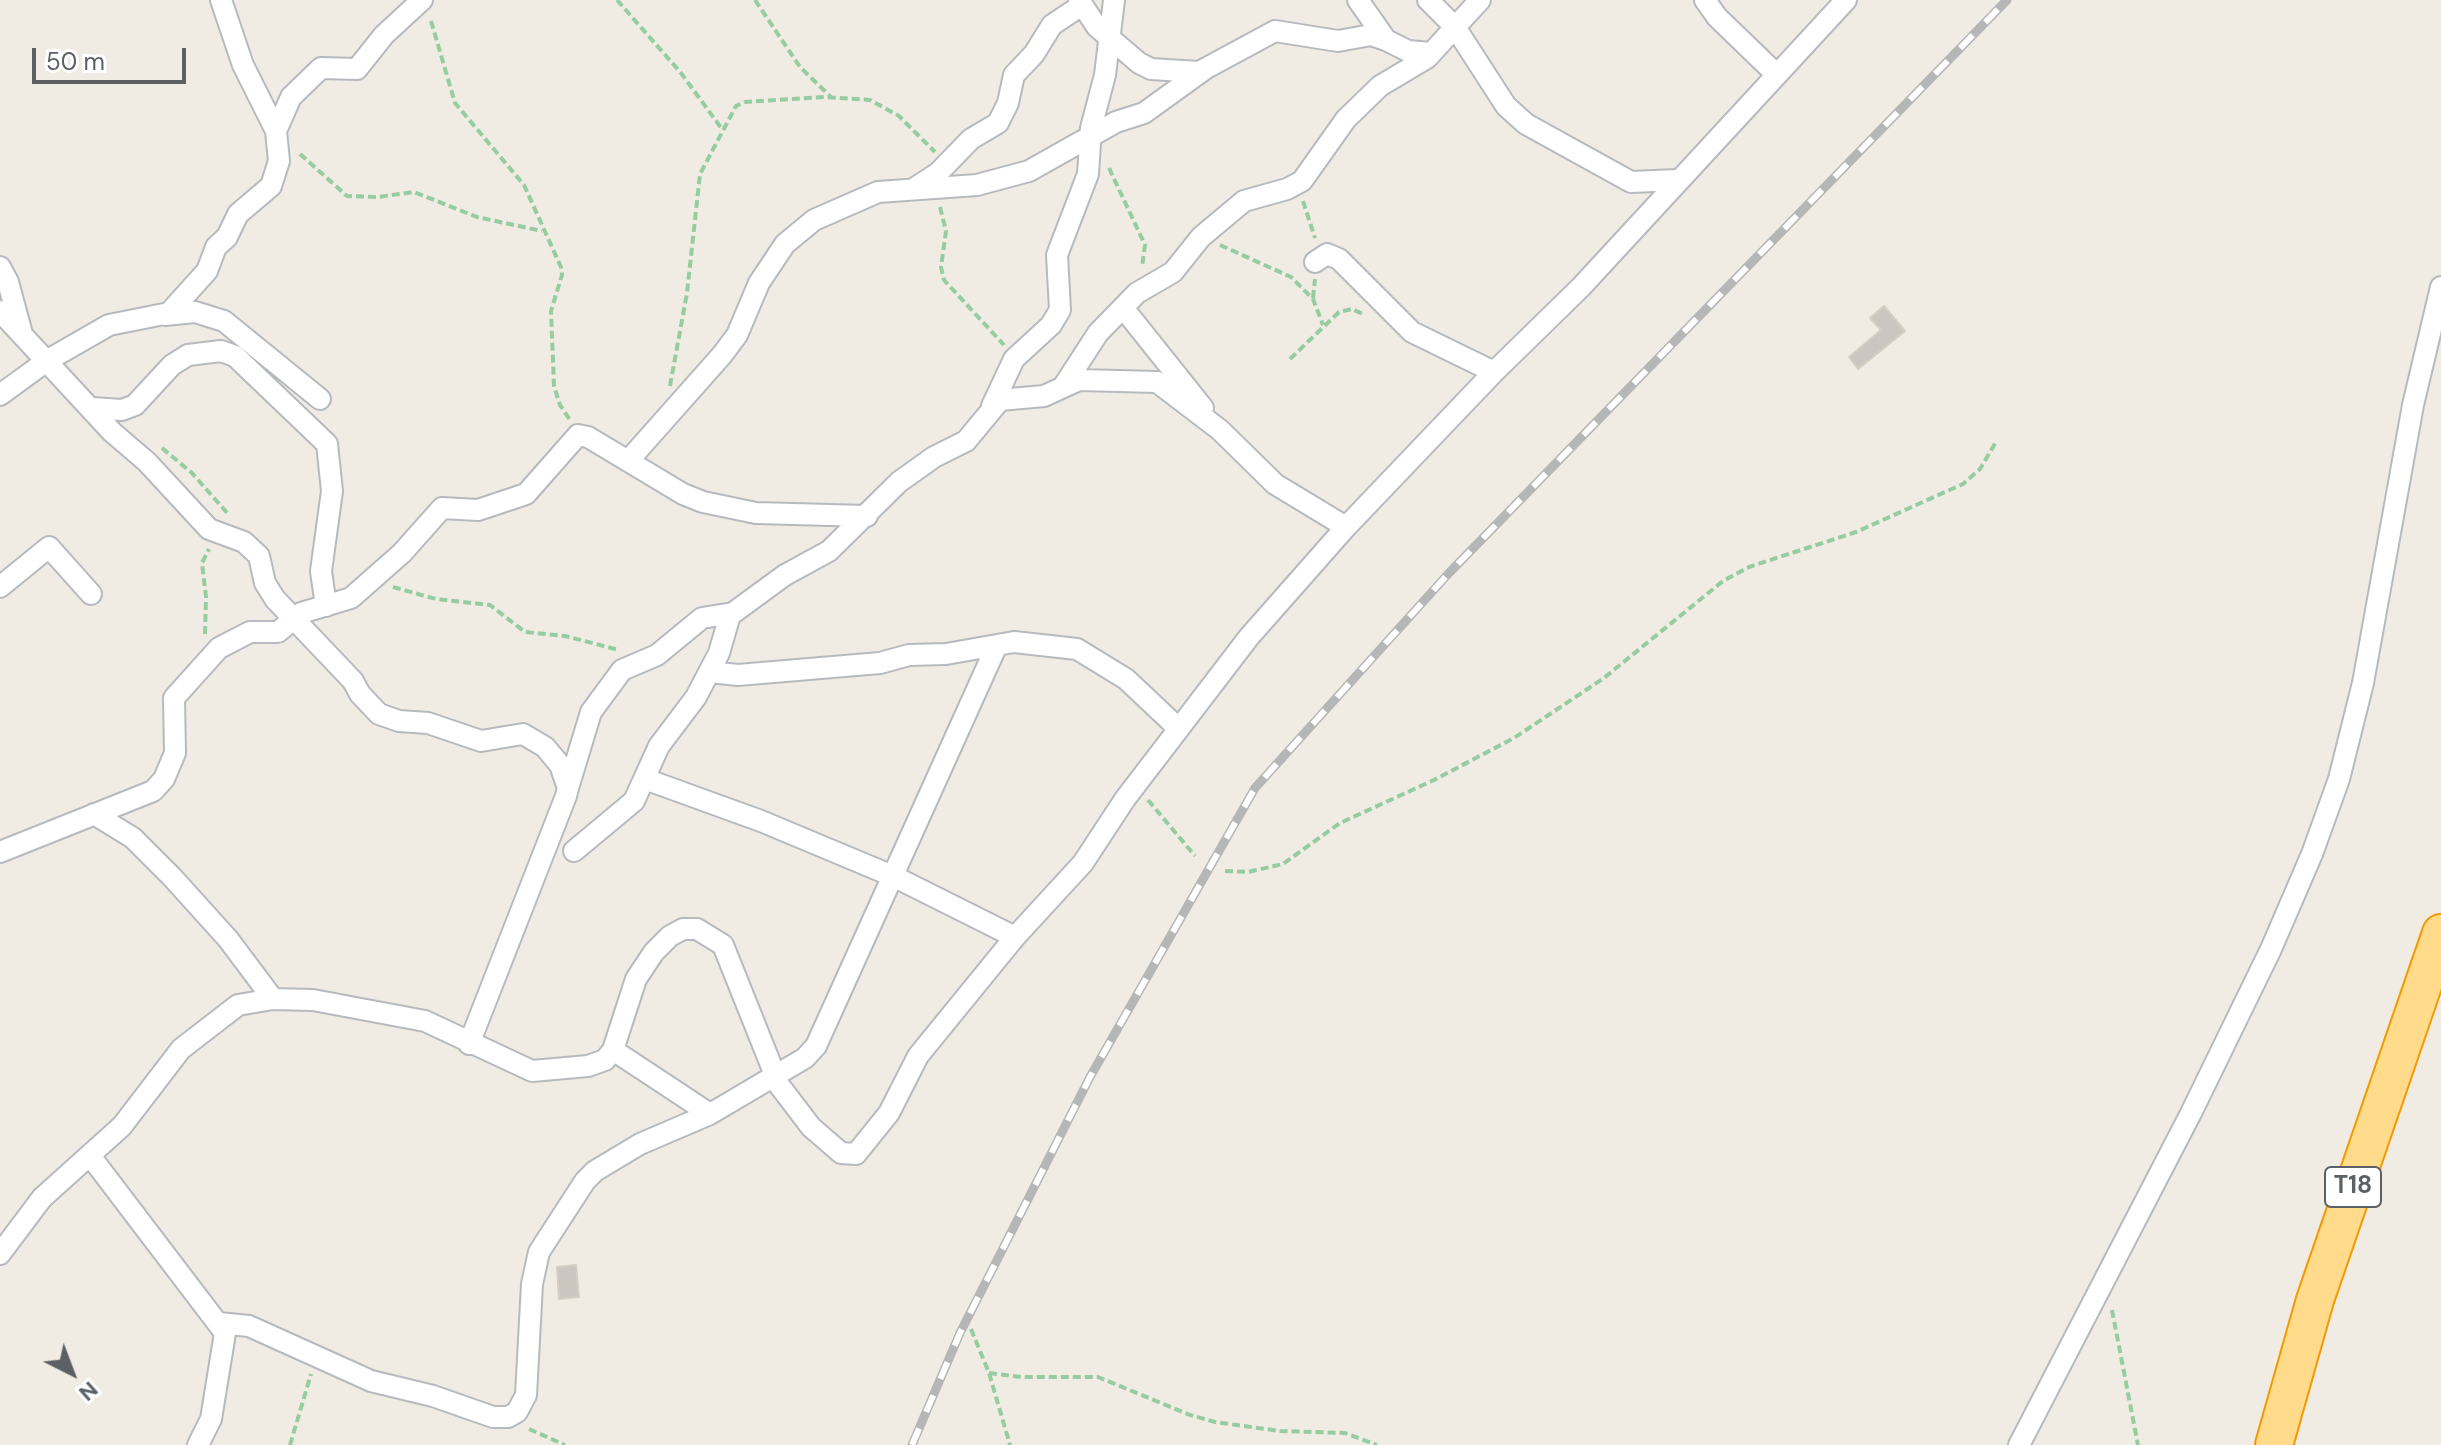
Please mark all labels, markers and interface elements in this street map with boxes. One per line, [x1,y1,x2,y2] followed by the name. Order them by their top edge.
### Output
[36,32,190,82] scale bar
[46,46,105,77] text: 50 m
[2325,1167,2381,1207] road number: T18
[32,1333,112,1413] north arrow
[73,1375,104,1407] text: N

